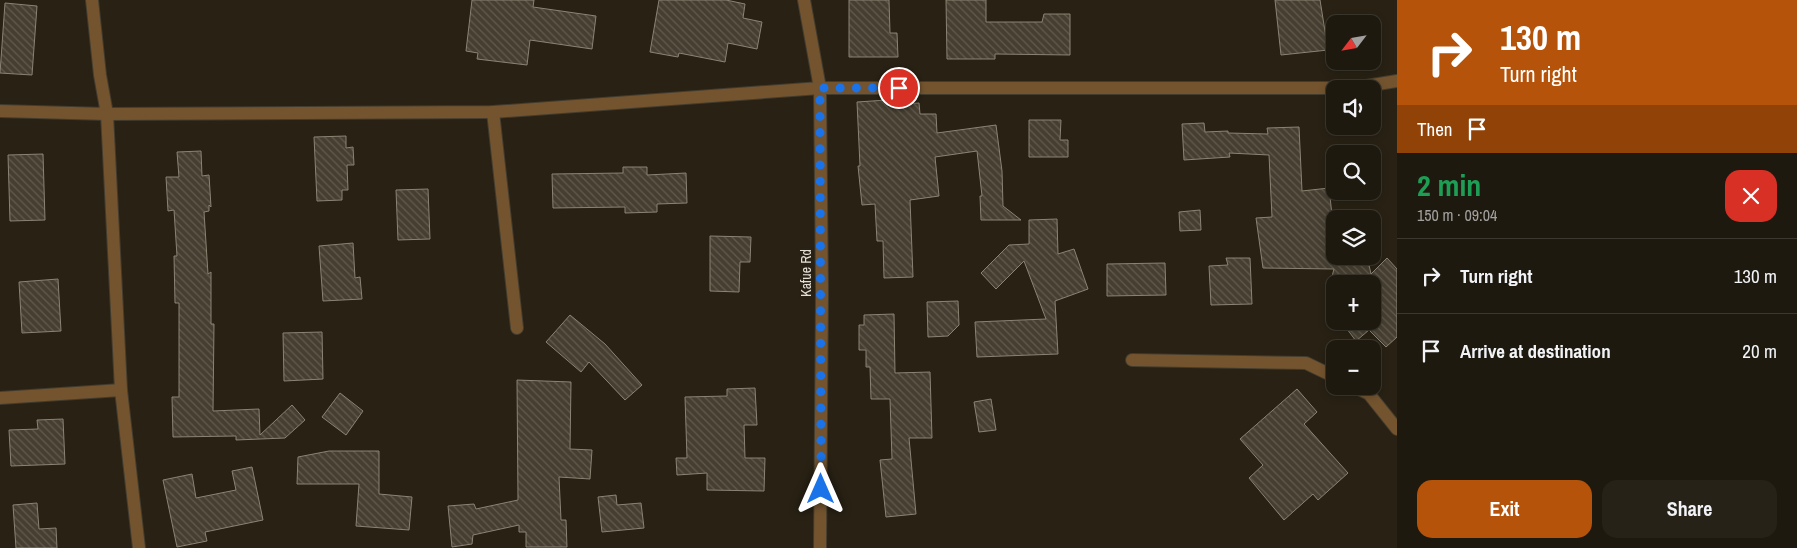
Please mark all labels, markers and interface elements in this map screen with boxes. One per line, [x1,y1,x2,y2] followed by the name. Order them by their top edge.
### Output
[1500,14,1581,61] text: 130 m
[1326,15,1381,70] north arrow
[1326,15,1381,395] map controls
[1417,20,1482,85] icon: right
[1500,59,1577,89] text: Turn right
[878,67,920,109] pin
[885,74,913,102] icon: arrive
[1326,80,1381,135] button: sound
[1463,115,1491,143] icon: arrive
[1417,116,1453,142] text: Then
[1326,145,1381,200] button: search
[1417,165,1481,205] text: 2 min
[1725,170,1777,222] button: close
[1417,204,1497,226] text: 150 m · 09:04
[1326,210,1381,265] button: layers
[797,249,815,297] street label: Kafue Rd
[1417,262,1445,290] icon: right
[1460,263,1532,289] text: Turn right
[1734,263,1777,289] text: 130 m
[1326,275,1381,330] button: +
[1417,337,1445,365] icon: arrive
[1460,338,1611,364] text: Arrive at destination
[1742,338,1777,364] text: 20 m
[1326,340,1381,395] button: −
[794,462,846,514] position arrow
[1417,480,1592,538] button: Exit
[1602,480,1777,538] button: Share

